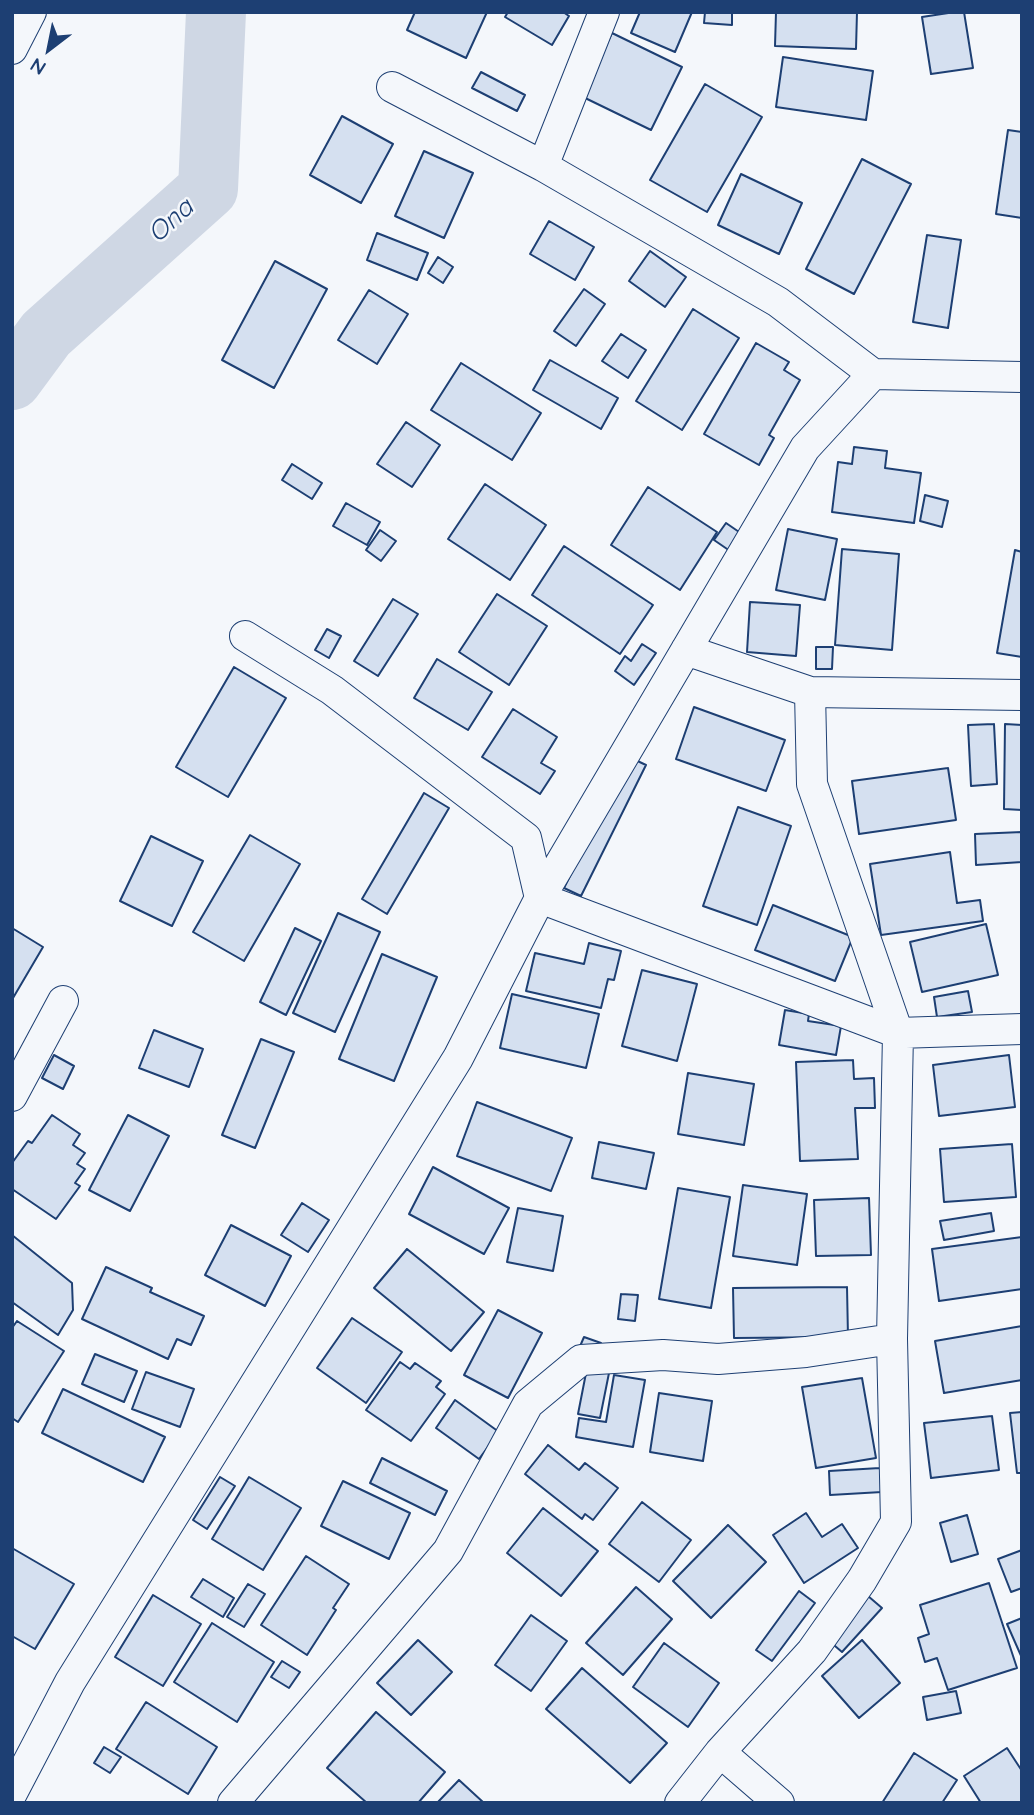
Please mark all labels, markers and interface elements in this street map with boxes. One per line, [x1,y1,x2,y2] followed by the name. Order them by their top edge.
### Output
[14,14,84,84] north arrow
[26,53,50,81] text: N
[142,192,200,250] water label: Ona

